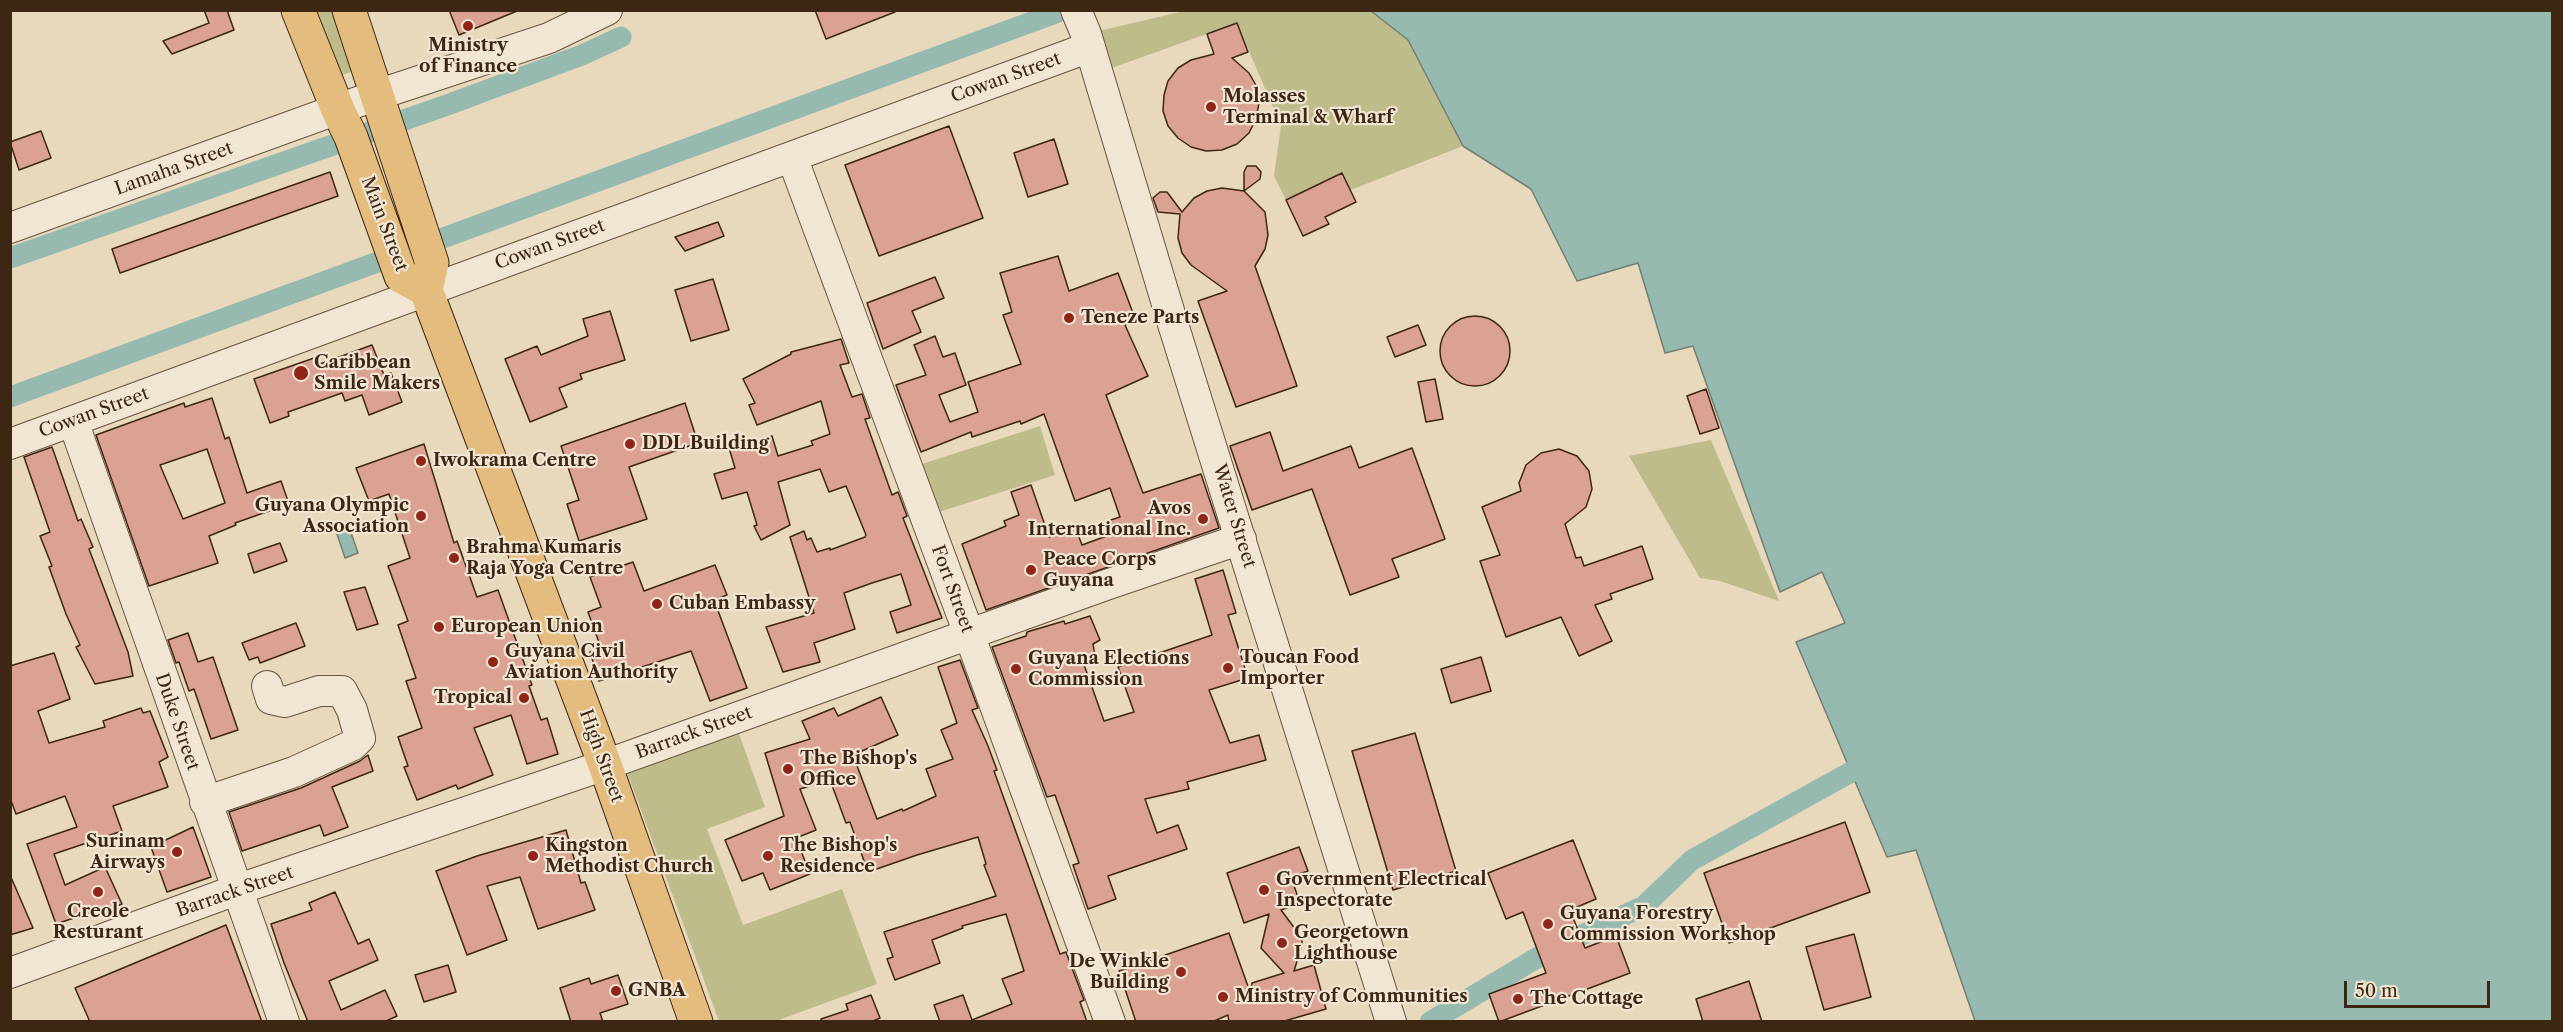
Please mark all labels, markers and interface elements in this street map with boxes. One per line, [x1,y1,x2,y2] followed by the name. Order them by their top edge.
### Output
[461,19,475,33] marker: Ministry of Finance
[419,35,517,78] place label: Ministry of Finance
[948,48,1064,108] street label: Cowan Street
[1223,86,1393,128] place label: Molasses Terminal & Wharf
[1204,100,1218,114] marker: Molasses Terminal & Wharf
[112,138,236,200] street label: Lamaha Street
[356,173,412,275] street label: Main Street
[492,215,608,275] street label: Cowan Street
[1081,307,1199,329] place label: Teneze Parts
[1062,311,1076,325] marker: Teneze Parts
[314,352,440,394] place label: Caribbean Smile Makers
[292,364,310,382] marker: Caribbean Smile Makers
[36,383,152,443] street label: Cowan Street
[642,433,769,455] place label: DDL Building
[623,437,637,451] marker: DDL Building
[433,450,596,472] place label: Iwokrama Centre
[414,454,428,468] marker: Iwokrama Centre
[1208,461,1260,571] street label: Water Street
[255,495,409,538] place label: Guyana Olympic Association
[1028,498,1191,540] place label: Avos International Inc.
[414,509,428,523] marker: Guyana Olympic Association
[1196,512,1210,526] marker: Avos International Inc.
[466,537,623,580] place label: Brahma Kumaris Raja Yoga Centre
[926,542,978,636] street label: Fort Street
[1043,549,1156,592] place label: Peace Corps Guyana
[447,551,461,565] marker: Brahma Kumaris Raja Yoga Centre
[1024,563,1038,577] marker: Peace Corps Guyana
[669,593,815,615] place label: Cuban Embassy
[650,597,664,611] marker: Cuban Embassy
[451,616,603,638] place label: European Union
[432,620,446,634] marker: European Union
[505,641,678,684] place label: Guyana Civil Aviation Authority
[1240,647,1359,690] place label: Toucan Food Importer
[1028,648,1189,690] place label: Guyana Elections Commission
[486,655,500,669] marker: Guyana Civil Aviation Authority
[1221,661,1235,675] marker: Toucan Food Importer
[1009,662,1023,676] marker: Guyana Elections Commission
[150,671,204,773] street label: Duke Street
[434,687,512,709] place label: Tropical
[517,691,531,705] marker: Tropical
[633,702,755,764] street label: Barrack Street
[574,707,628,805] street label: High Street
[800,748,917,790] place label: The Bishop's Office
[781,762,795,776] marker: The Bishop's Office
[86,831,165,874] place label: Surinam Airways
[545,835,713,878] place label: Kingston Methodist Church
[780,835,897,878] place label: The Bishop's Residence
[170,845,184,859] marker: Surinam Airways
[526,849,540,863] marker: Kingston Methodist Church
[761,849,775,863] marker: The Bishop's Residence
[174,862,296,922] street label: Barrack Street
[1276,869,1487,912] place label: Government Electrical Inspectorate
[1257,883,1271,897] marker: Government Electrical Inspectorate
[91,885,105,899] marker: Creole Resturant
[53,901,143,944] place label: Creole Resturant
[1560,903,1776,946] place label: Guyana Forestry Commission Workshop
[1541,917,1555,931] marker: Guyana Forestry Commission Workshop
[1294,922,1409,964] place label: Georgetown Lighthouse
[1275,936,1289,950] marker: Georgetown Lighthouse
[1069,951,1169,994] place label: De Winkle Building
[1174,965,1188,979] marker: De Winkle Building
[2347,969,2492,1007] scale bar
[628,980,686,1002] place label: GNBA
[2355,980,2398,1002] text: 50 m
[609,984,623,998] marker: GNBA
[1235,986,1468,1008] place label: Ministry of Communities
[1530,988,1643,1010] place label: The Cottage
[1216,990,1230,1004] marker: Ministry of Communities
[1511,992,1525,1006] marker: The Cottage

